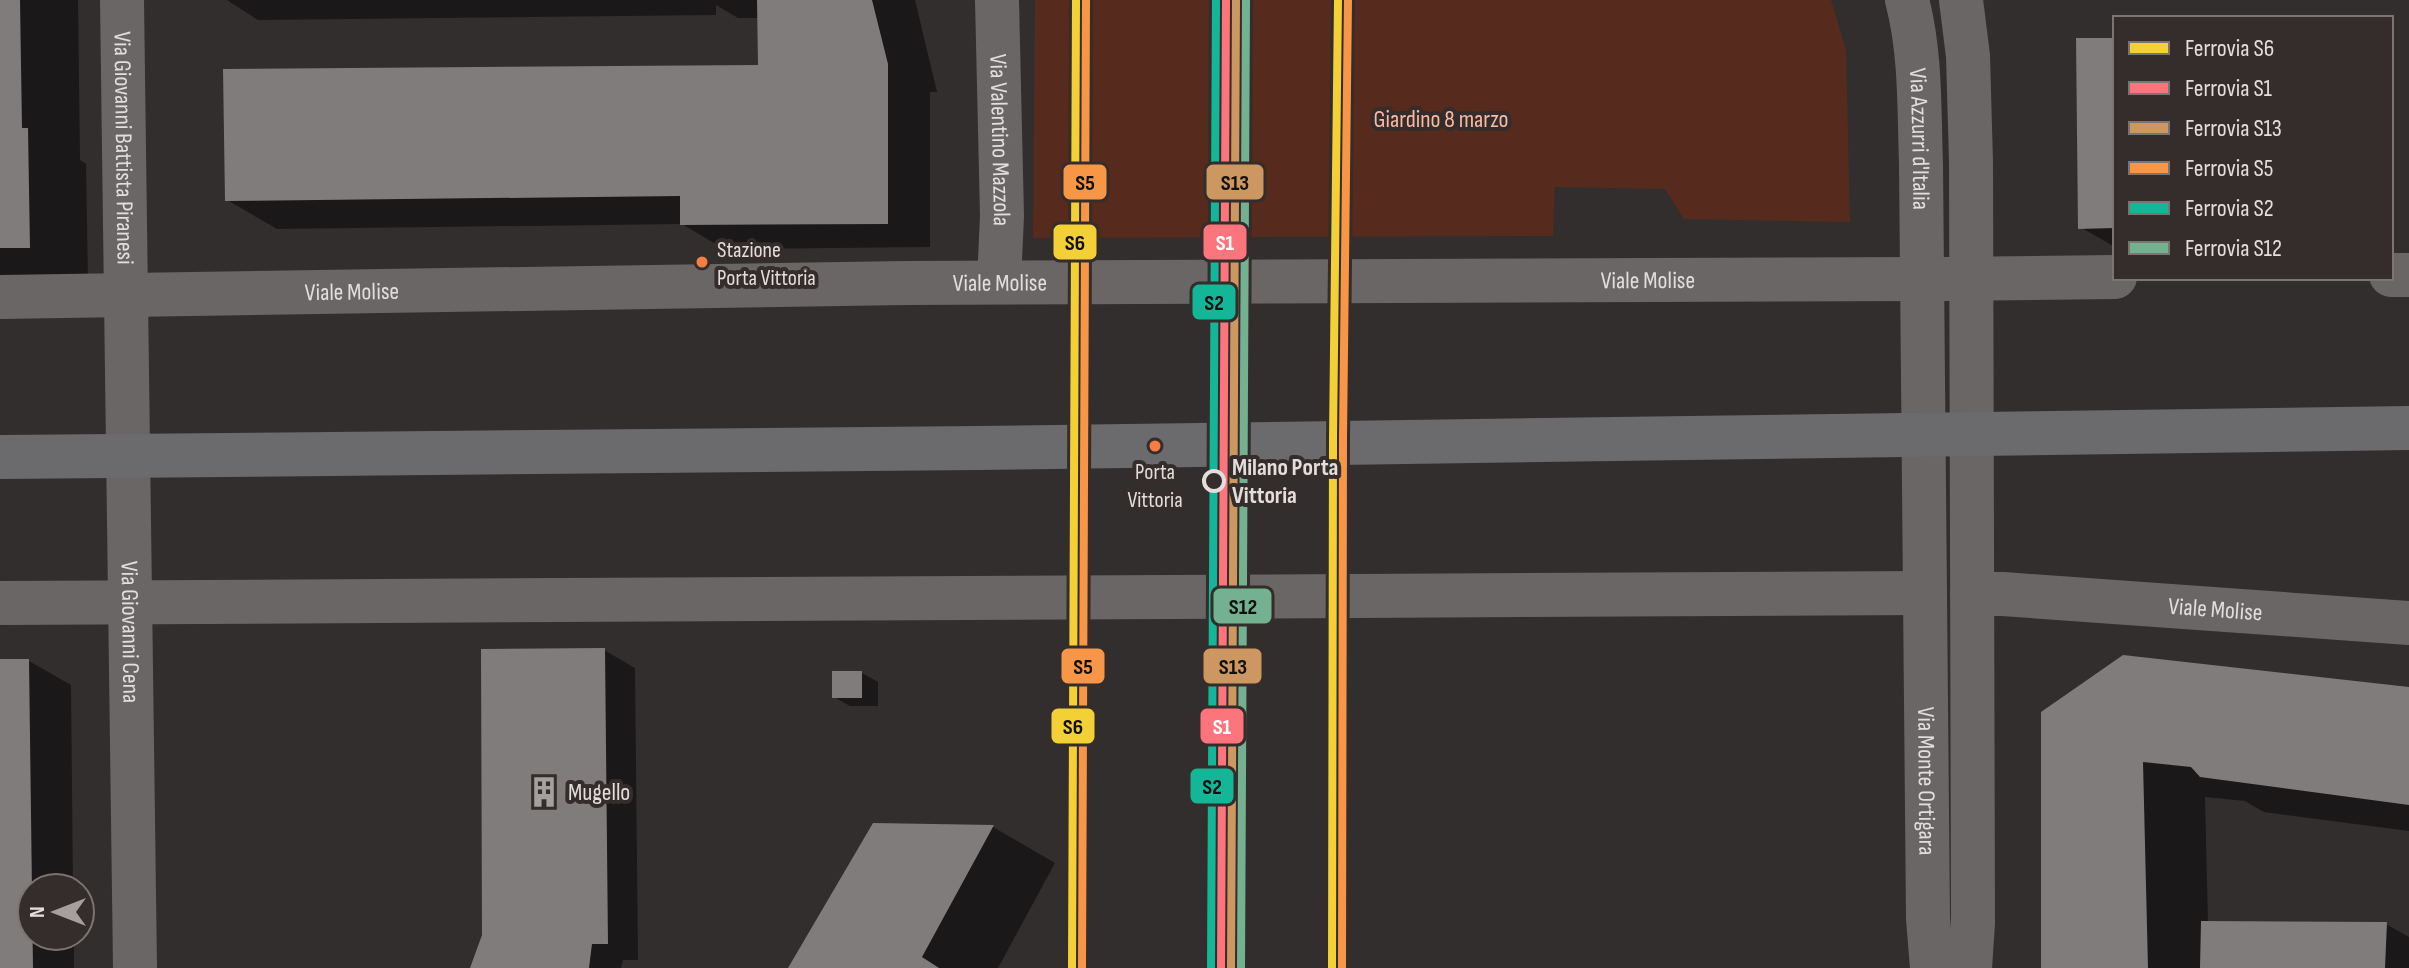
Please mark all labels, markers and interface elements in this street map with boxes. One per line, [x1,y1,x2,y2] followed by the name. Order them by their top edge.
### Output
[2113,16,2393,280] legend
[107,31,140,265] street label: Via Giovanni Battista Piranesi
[2185,34,2274,63] text: Ferrovia S6
[983,54,1016,227] street label: Via Valentino Mazzola
[1903,67,1935,210] street label: Via Azzurri d'Italia
[2185,74,2272,103] text: Ferrovia S1
[1374,105,1508,134] park label: Giardino 8 marzo
[2185,114,2282,143] text: Ferrovia S13
[2185,154,2273,183] text: Ferrovia S5
[1062,163,1108,201] line badge: S5
[1205,163,1265,201] line badge: S13
[1075,170,1095,197] text: S5
[1221,170,1249,197] text: S13
[2185,194,2274,223] text: Ferrovia S2
[1052,223,1098,261] line badge: S6
[1202,223,1248,261] line badge: S1
[1065,230,1085,257] text: S6
[1216,230,1235,257] text: S1
[2185,234,2282,263] text: Ferrovia S12
[717,237,816,292] place label: Stazione Porta Vittoria
[694,254,710,270] marker: Stazione Porta Vittoria
[1601,266,1695,295] street label: Viale Molise
[953,268,1047,298] street label: Viale Molise
[305,277,399,307] street label: Viale Molise
[1191,283,1237,321] line badge: S2
[1204,290,1224,317] text: S2
[1147,438,1163,454] marker: Porta Vittoria
[1232,453,1338,510] place label: Milano Porta Vittoria
[1127,459,1183,514] place label: Porta Vittoria
[1203,470,1225,492] marker: Milano Porta Vittoria
[115,561,145,703] street label: Via Giovanni Cena
[1212,587,1273,625] line badge: S12
[2167,592,2264,628] street label: Viale Molise
[1229,594,1257,621] text: S12
[1060,647,1106,685] line badge: S5
[1202,647,1263,685] line badge: S13
[1073,654,1093,681] text: S5
[1219,654,1247,681] text: S13
[1911,706,1941,856] street label: Via Monte Ortigara
[1050,707,1096,745] line badge: S6
[1199,707,1245,745] line badge: S1
[1063,714,1083,741] text: S6
[1213,714,1232,741] text: S1
[1189,767,1235,805] line badge: S2
[1202,774,1222,801] text: S2
[527,775,561,809] building icon: Mugello
[568,778,630,807] place label: Mugello
[16,872,96,952] north arrow
[24,906,51,918] text: N

